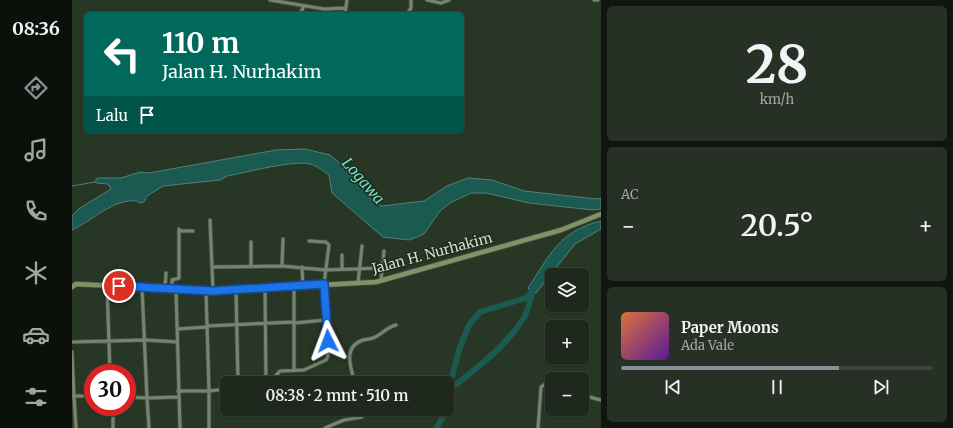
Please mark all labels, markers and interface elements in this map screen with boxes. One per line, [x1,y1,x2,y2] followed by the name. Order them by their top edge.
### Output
[12,17,60,40] text: 08:36
[162,25,239,61] text: 110 m
[96,28,148,80] icon: left
[746,32,808,97] text: 28
[162,60,321,83] text: Jalan H. Nurhakim
[22,74,50,102] icon: directions
[760,91,794,108] text: km/h
[136,104,158,126] icon: arrive
[96,106,128,125] text: Lalu
[22,136,50,164] icon: music
[338,154,389,208] water label: Logawa
[621,186,638,203] text: AC
[22,197,50,225] icon: phone
[740,206,814,244] text: 20.5°
[621,212,636,240] text: −
[918,212,933,240] text: +
[369,228,494,278] street label: Jalan H. Nurhakim
[22,259,50,287] icon: climate
[545,268,589,416] map controls
[545,268,589,312] button: layers
[102,269,136,303] pin
[108,275,130,297] icon: arrive
[681,318,779,337] text: Paper Moons
[307,320,349,362] position arrow
[545,320,589,364] button: +
[22,321,50,349] icon: car
[681,337,734,354] text: Ada Vale
[84,364,136,416] speed limit sign: 30
[545,372,589,416] button: −
[662,376,684,398] icon: previous
[766,376,788,398] icon: pause
[870,376,892,398] icon: next
[22,383,50,411] icon: filters
[265,386,409,405] text: 08:38 · 2 mnt · 510 m

